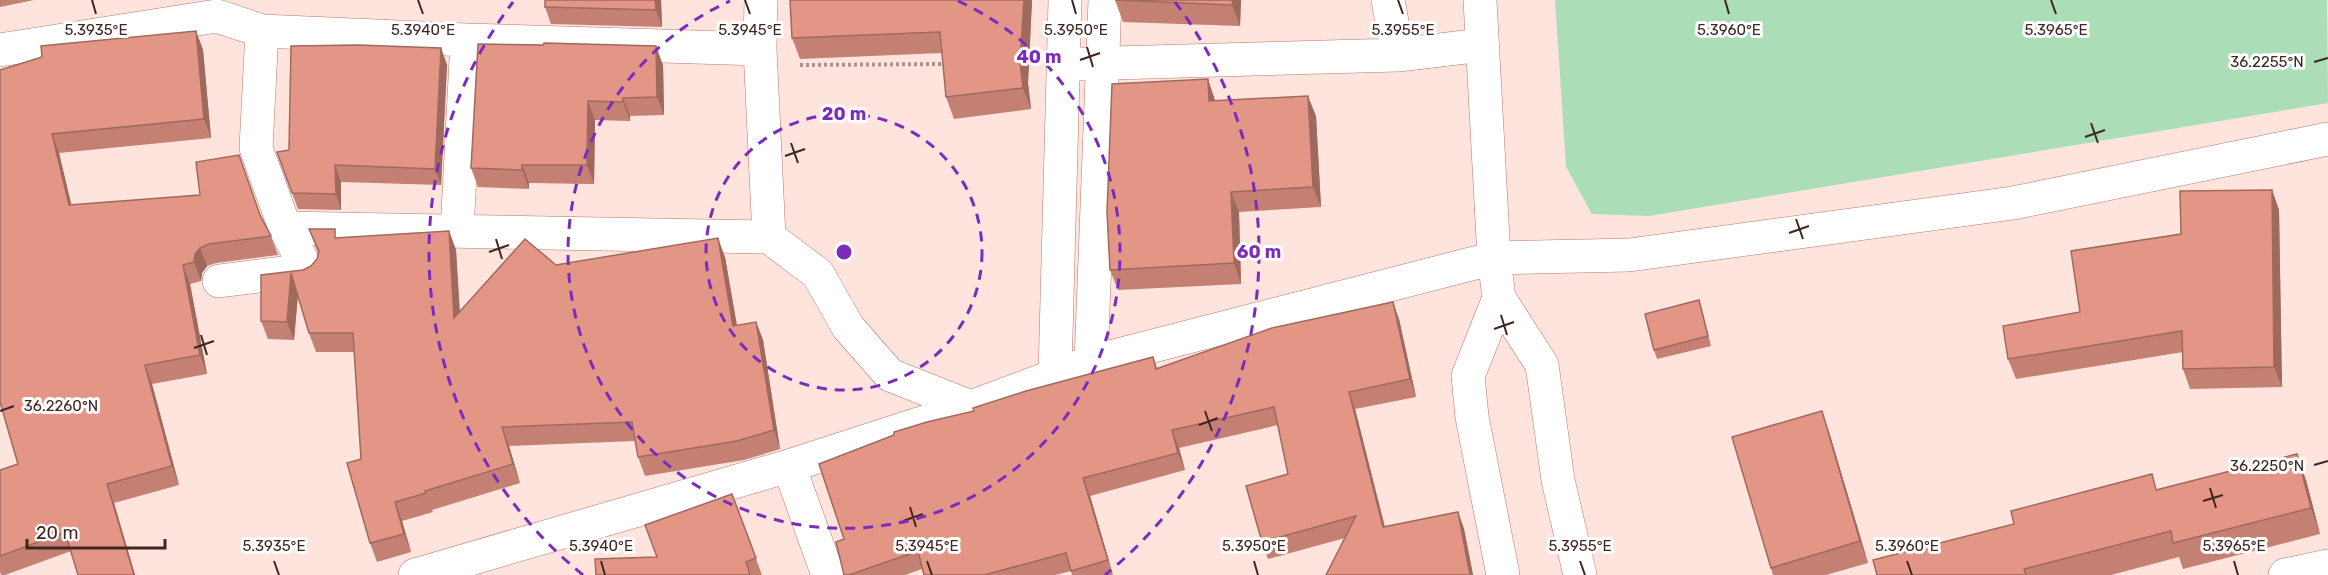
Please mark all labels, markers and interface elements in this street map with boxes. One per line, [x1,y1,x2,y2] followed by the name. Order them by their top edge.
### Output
[64,21,128,39] text: 5.3935°E
[391,21,455,39] text: 5.3940°E
[718,21,782,39] text: 5.3945°E
[1044,21,1108,39] text: 5.3950°E
[1371,21,1435,39] text: 5.3955°E
[1697,21,1761,39] text: 5.3960°E
[2024,21,2088,39] text: 5.3965°E
[1017,46,1061,68] text: 40 m
[2230,53,2304,71] text: 36.2255°N
[822,103,866,125] text: 20 m
[1237,241,1281,263] text: 60 m
[834,242,854,262] centre of rings
[24,397,98,415] text: 36.2260°N
[2230,457,2304,475] text: 36.2250°N
[27,512,165,550] scale bar
[36,522,78,544] text: 20 m
[242,537,306,555] text: 5.3935°E
[569,537,633,555] text: 5.3940°E
[895,537,959,555] text: 5.3945°E
[1222,537,1286,555] text: 5.3950°E
[1548,537,1612,555] text: 5.3955°E
[1875,537,1939,555] text: 5.3960°E
[2202,537,2266,555] text: 5.3965°E

